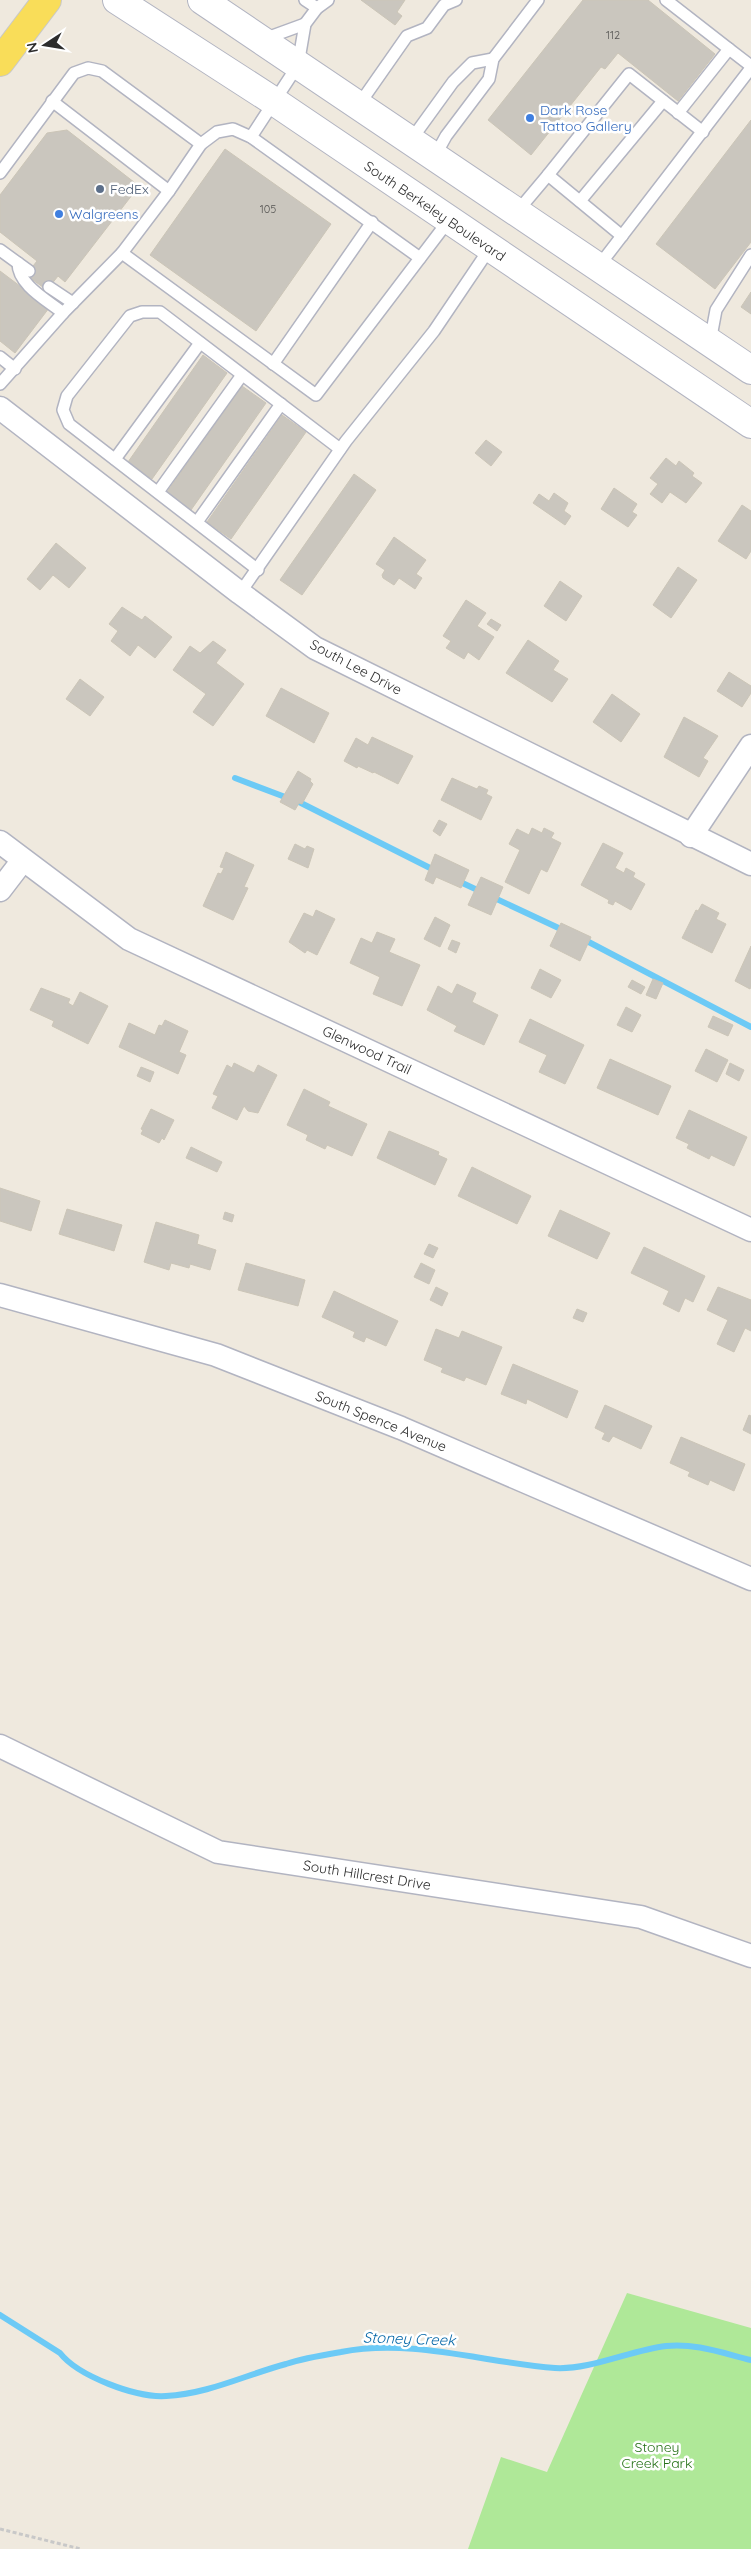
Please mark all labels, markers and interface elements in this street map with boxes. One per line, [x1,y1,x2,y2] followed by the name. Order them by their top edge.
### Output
[20,20,70,70] north arrow
[606,28,620,42] house number: 112
[22,41,42,55] text: N
[540,101,632,135] place label: Dark Rose Tattoo Gallery
[524,112,536,124] marker: Dark Rose Tattoo Gallery
[361,157,509,265] street label: South Berkeley Boulevard
[110,180,149,198] place label: FedEx
[94,183,106,195] marker: FedEx
[260,202,276,216] house number: 105
[69,205,138,223] place label: Walgreens
[53,208,65,220] marker: Walgreens
[307,635,405,699] street label: South Lee Drive
[320,1022,414,1078] street label: Glenwood Trail
[313,1386,449,1456] street label: South Spence Avenue
[302,1856,432,1894] street label: South Hillcrest Drive
[363,2327,457,2350] water label: Stoney Creek
[622,2438,693,2472] park label: Stoney Creek Park

